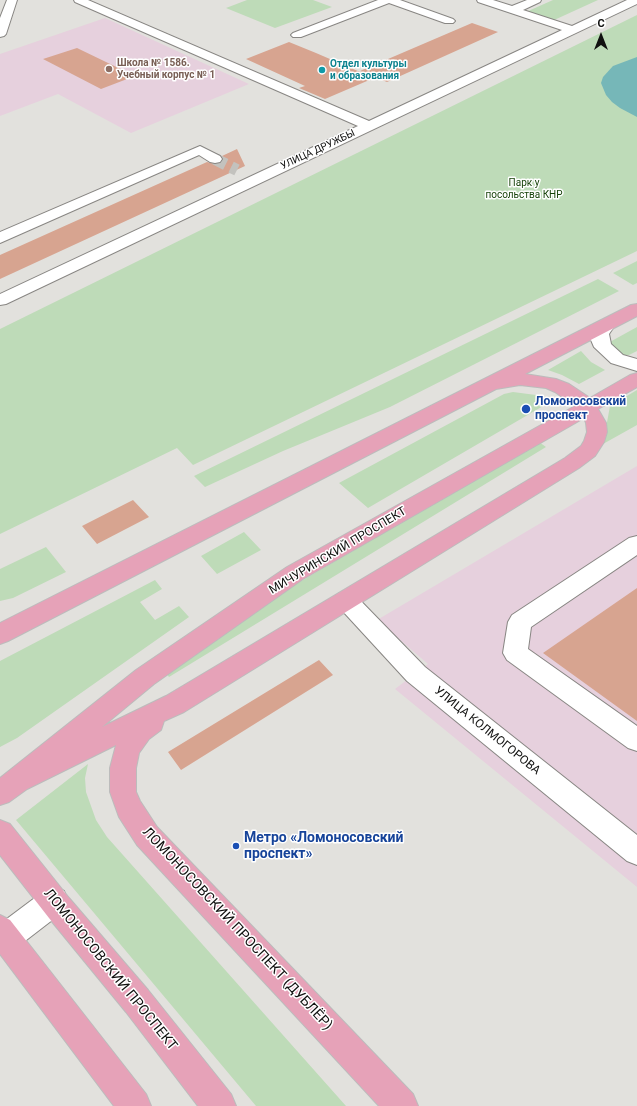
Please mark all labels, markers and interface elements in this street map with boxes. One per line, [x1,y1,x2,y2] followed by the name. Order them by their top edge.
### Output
[581,16,621,56] north arrow
[597,17,605,30] text: С
[117,57,215,80] place label: Школа № 1586. Учебный корпус № 1
[330,58,407,82] place label: Отдел культуры и образования
[104,64,114,74] marker: Школа № 1586. Учебный корпус № 1
[317,65,327,75] marker: Отдел культуры и образования
[279,127,357,173] street label: УЛИЦА ДРУЖБЫ
[485,177,563,200] park label: Парк у посольства КНР
[535,395,626,423] place label: Ломоносовский проспект
[520,403,532,415] marker: Ломоносовский проспект
[267,504,409,598] street label: МИЧУРИНСКИЙ ПРОСПЕКТ
[431,684,543,778] street label: УЛИЦА КОЛМОГОРОВА
[138,824,336,1034] street label: ЛОМОНОСОВСКИЙ ПРОСПЕКТ (ДУБЛЁР)
[244,830,403,862] place label: Метро «Ломоносовский проспект»
[231,841,241,851] marker: Метро «Ломоносовский проспект»
[40,886,180,1054] street label: ЛОМОНОСОВСКИЙ ПРОСПЕКТ

